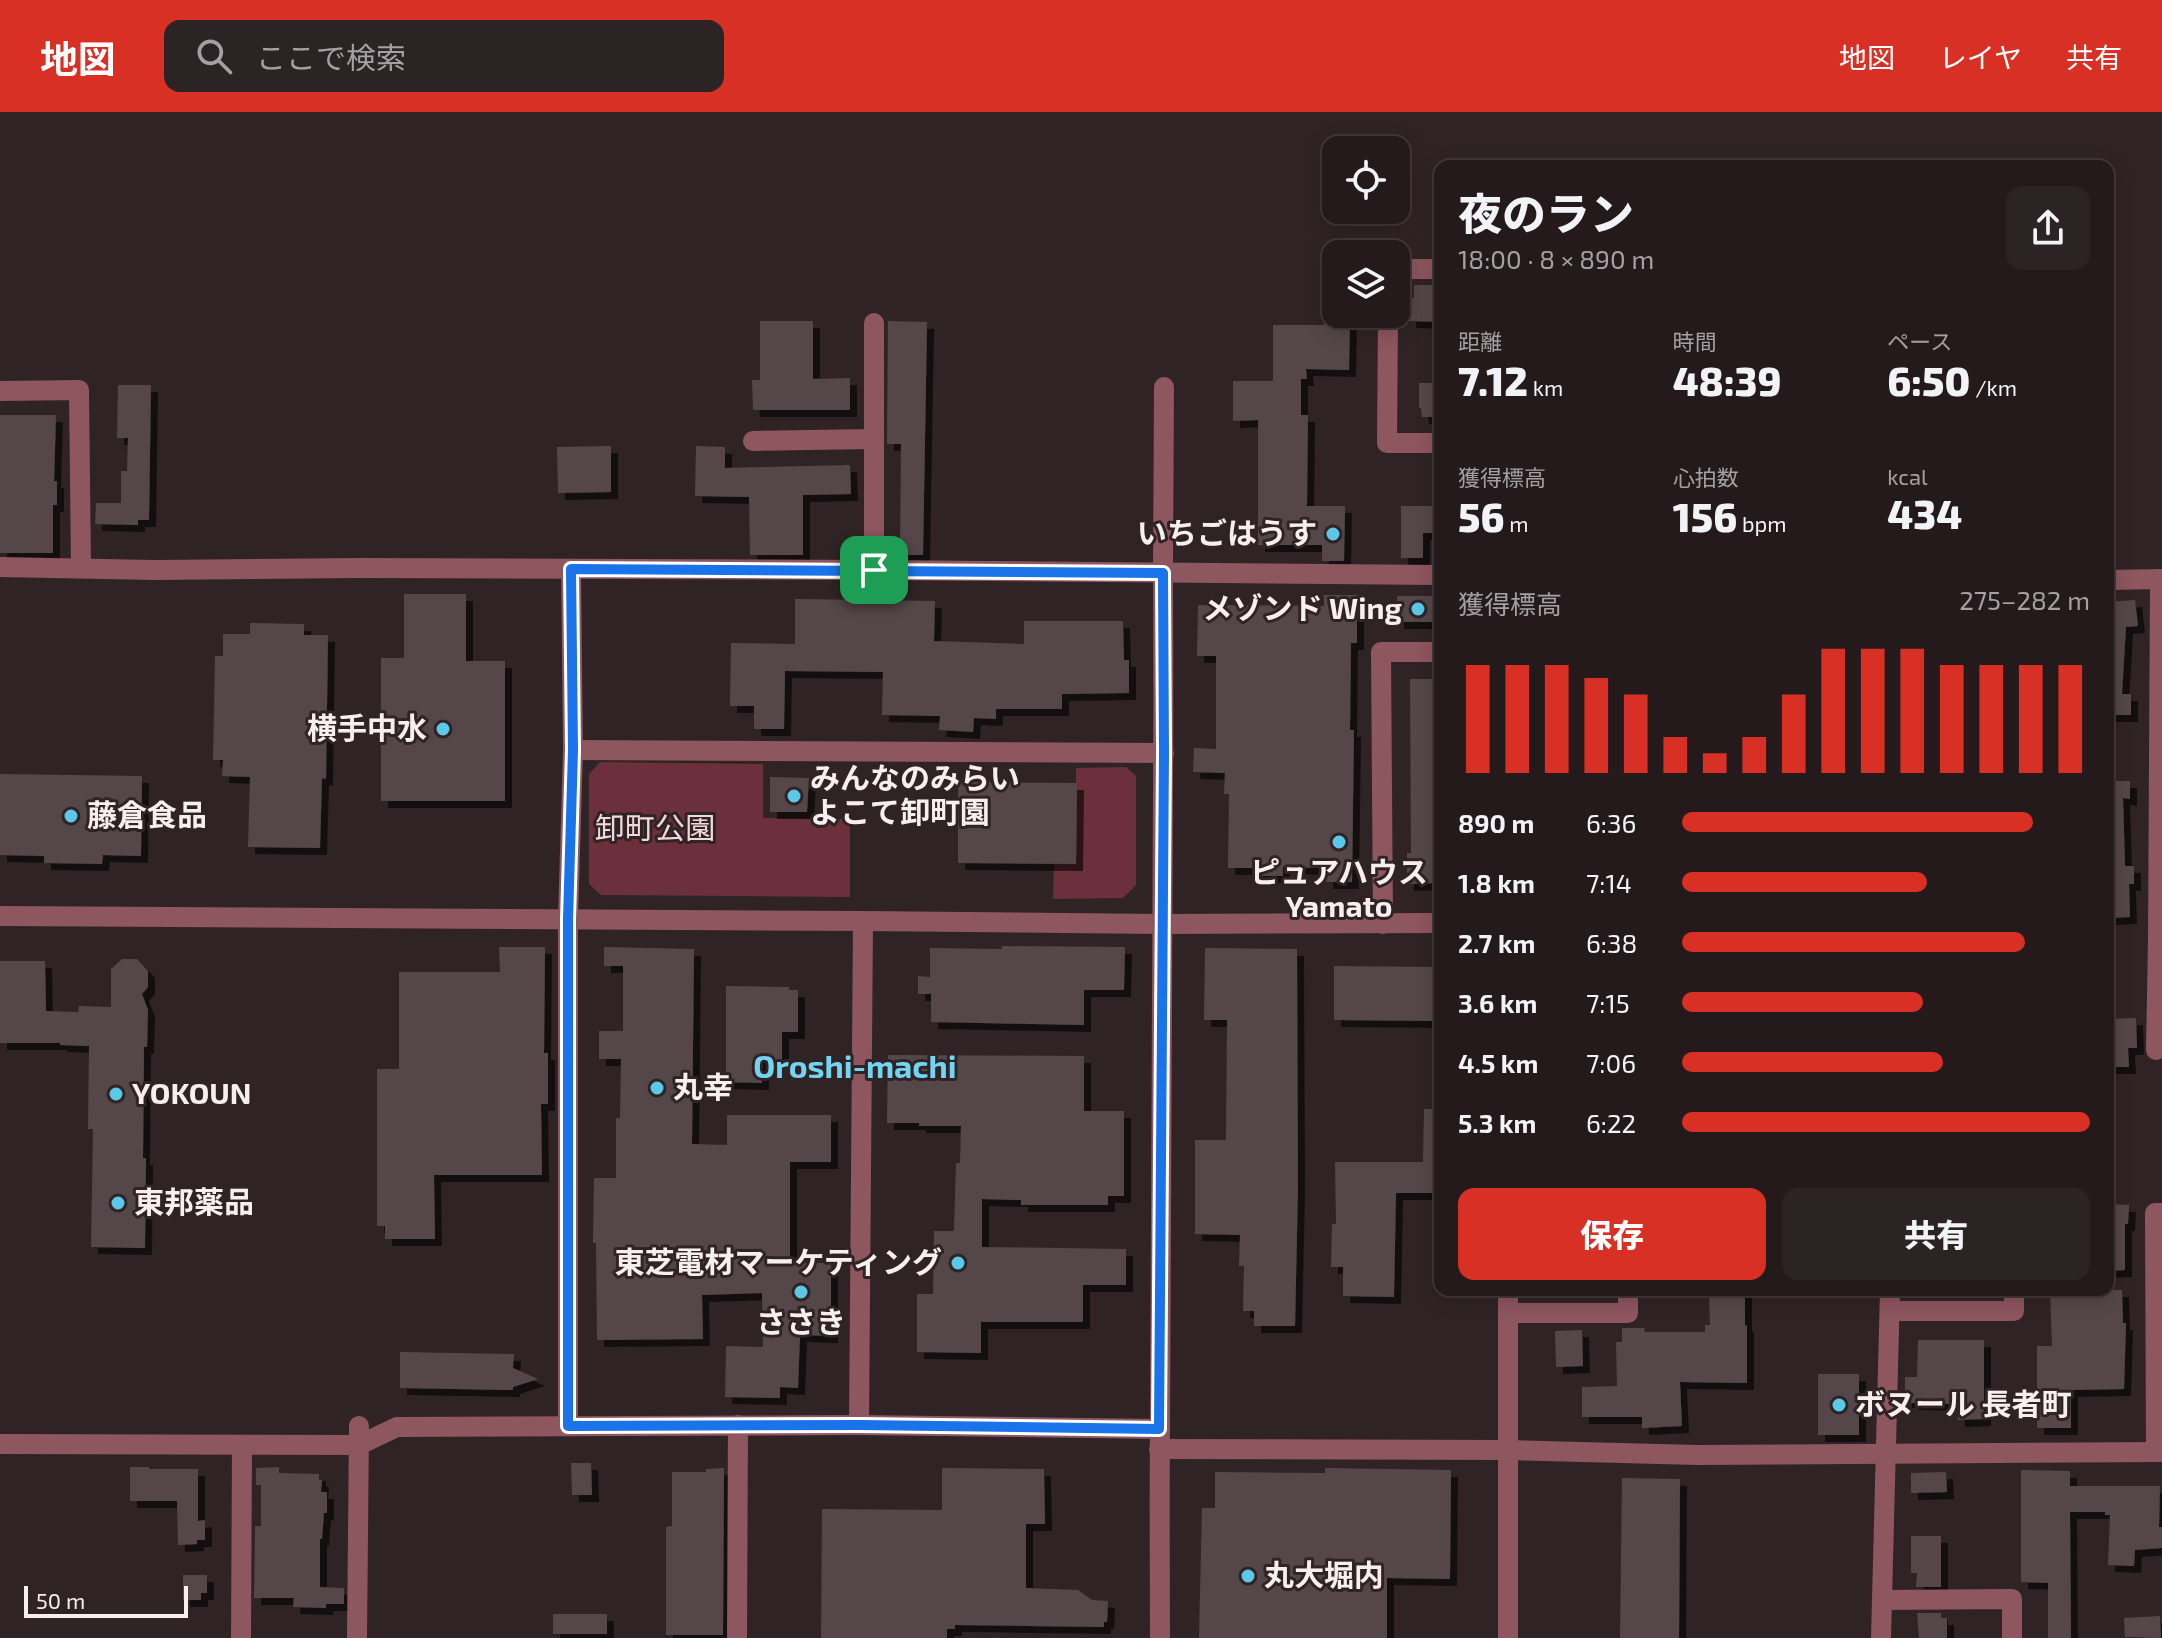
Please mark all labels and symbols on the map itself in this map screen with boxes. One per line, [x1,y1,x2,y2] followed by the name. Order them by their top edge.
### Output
[1137,514,1317,550] place label: いちごはうす
[1324,525,1342,543] marker: いちごはうす
[840,536,908,604] pin
[1203,589,1403,625] place label: メゾンド Wing
[1409,600,1427,618] marker: メゾンド Wing
[307,709,427,745] place label: 横手中水
[434,720,452,738] marker: 横手中水
[810,759,1020,829] place label: みんなのみらい よこて卸町園
[785,787,803,805] marker: みんなのみらい よこて卸町園
[87,796,207,832] place label: 藤倉食品
[62,807,80,825] marker: 藤倉食品
[595,809,715,845] park label: 卸町公園
[1330,833,1348,851] marker: ピュアハウス Yamato
[1250,853,1428,923] place label: ピュアハウス Yamato
[753,1046,957,1084] district label: Oroshi-machi
[673,1068,733,1104] place label: 丸幸
[132,1074,252,1110] place label: YOKOUN
[648,1079,666,1097] marker: 丸幸
[107,1085,125,1103] marker: YOKOUN
[134,1183,254,1219] place label: 東邦薬品
[109,1194,127,1212] marker: 東邦薬品
[614,1243,942,1279] place label: 東芝電材マーケティング
[949,1254,967,1272] marker: 東芝電材マーケティング
[792,1283,810,1301] marker: ささき
[756,1303,846,1339] place label: ささき
[1855,1385,2071,1421] place label: ボヌール 長者町
[1830,1396,1848,1414] marker: ボヌール 長者町
[1264,1556,1384,1592] place label: 丸大堀内
[1239,1567,1257,1585] marker: 丸大堀内
[24,1582,188,1618] scale bar

